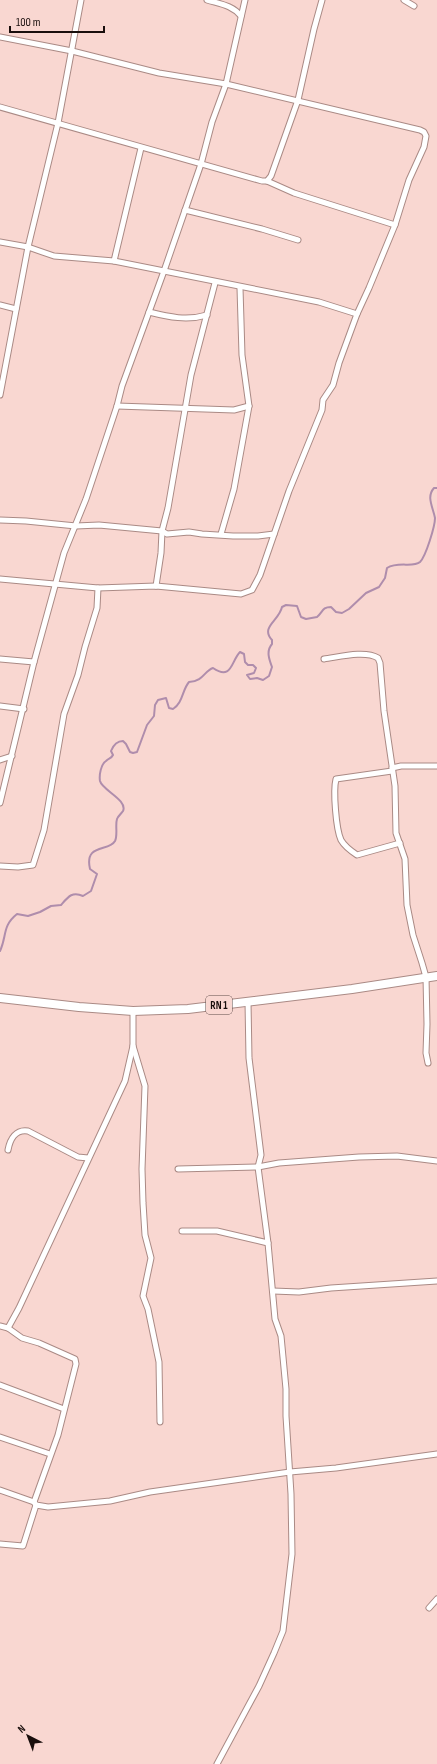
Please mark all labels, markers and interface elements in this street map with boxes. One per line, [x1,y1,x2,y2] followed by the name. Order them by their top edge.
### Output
[10,8,104,34] scale bar
[16,15,41,30] text: 100 m
[206,996,232,1014] road number: RN 1
[8,1716,48,1756] north arrow
[15,1722,28,1736] text: N

